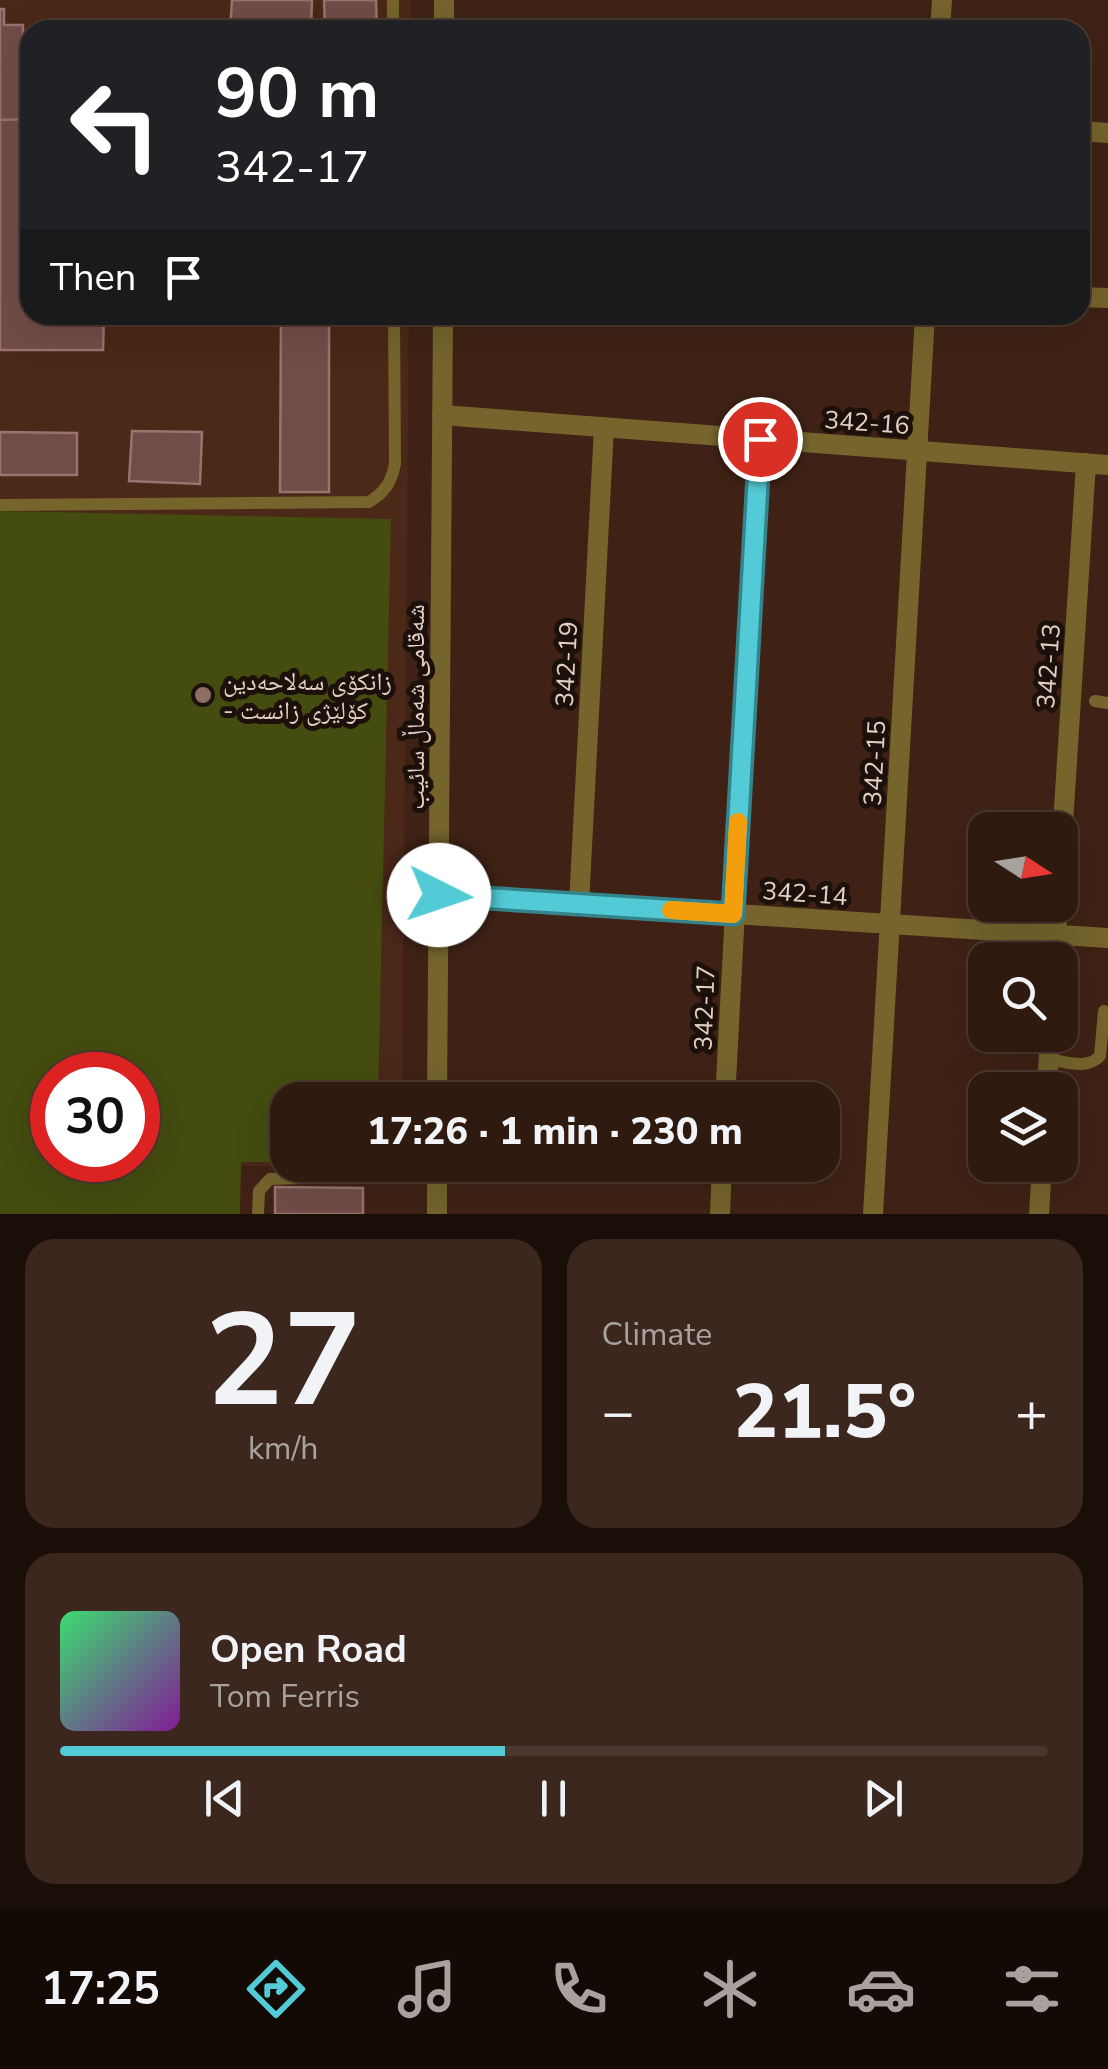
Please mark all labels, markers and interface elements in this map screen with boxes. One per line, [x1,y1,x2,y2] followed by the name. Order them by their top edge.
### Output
[215,46,379,142] text: 90 m
[50,60,180,190] icon: left
[215,137,369,198] text: 342-17
[156,250,211,305] icon: arrive
[50,252,136,303] text: Then
[718,397,803,482] pin
[823,403,911,443] street label: 342-16
[733,412,788,467] icon: arrive
[399,604,433,810] street label: شەقامی شەماڵ سائیب
[548,620,586,708] street label: 342-19
[1029,622,1069,710] street label: 342-13
[223,665,392,728] place label: زانکۆی سەلاحەدین - کۆلێژی زانست
[192,684,214,706] marker: زانکۆی سەلاحەدین - کۆلێژی زانست
[856,719,894,807] street label: 342-15
[968,812,1078,922] north arrow
[968,812,1078,1182] map controls
[387,843,491,947] position arrow
[761,874,849,914] street label: 342-14
[968,942,1078,1052] button: search
[687,965,723,1051] street label: 342-17
[30,1052,160,1182] speed limit sign: 30
[968,1072,1078,1182] button: layers
[367,1106,743,1157] text: 17:26 · 1 min · 230 m
[205,1273,361,1450] text: 27
[602,1313,712,1356] text: Climate
[733,1361,916,1463] text: 21.5°
[602,1375,635,1450] text: −
[1015,1375,1048,1450] text: +
[248,1427,319,1470] text: km/h
[210,1624,407,1675] text: Open Road
[210,1675,360,1718] text: Tom Ferris
[197,1771,252,1826] icon: previous
[526,1771,581,1826] icon: pause
[856,1771,911,1826] icon: next
[241,1954,311,2024] icon: directions
[392,1954,462,2024] icon: music
[544,1954,614,2024] icon: phone
[695,1954,765,2024] icon: climate
[846,1954,916,2024] icon: car
[997,1954,1067,2024] icon: filters
[41,1959,160,2020] text: 17:25

